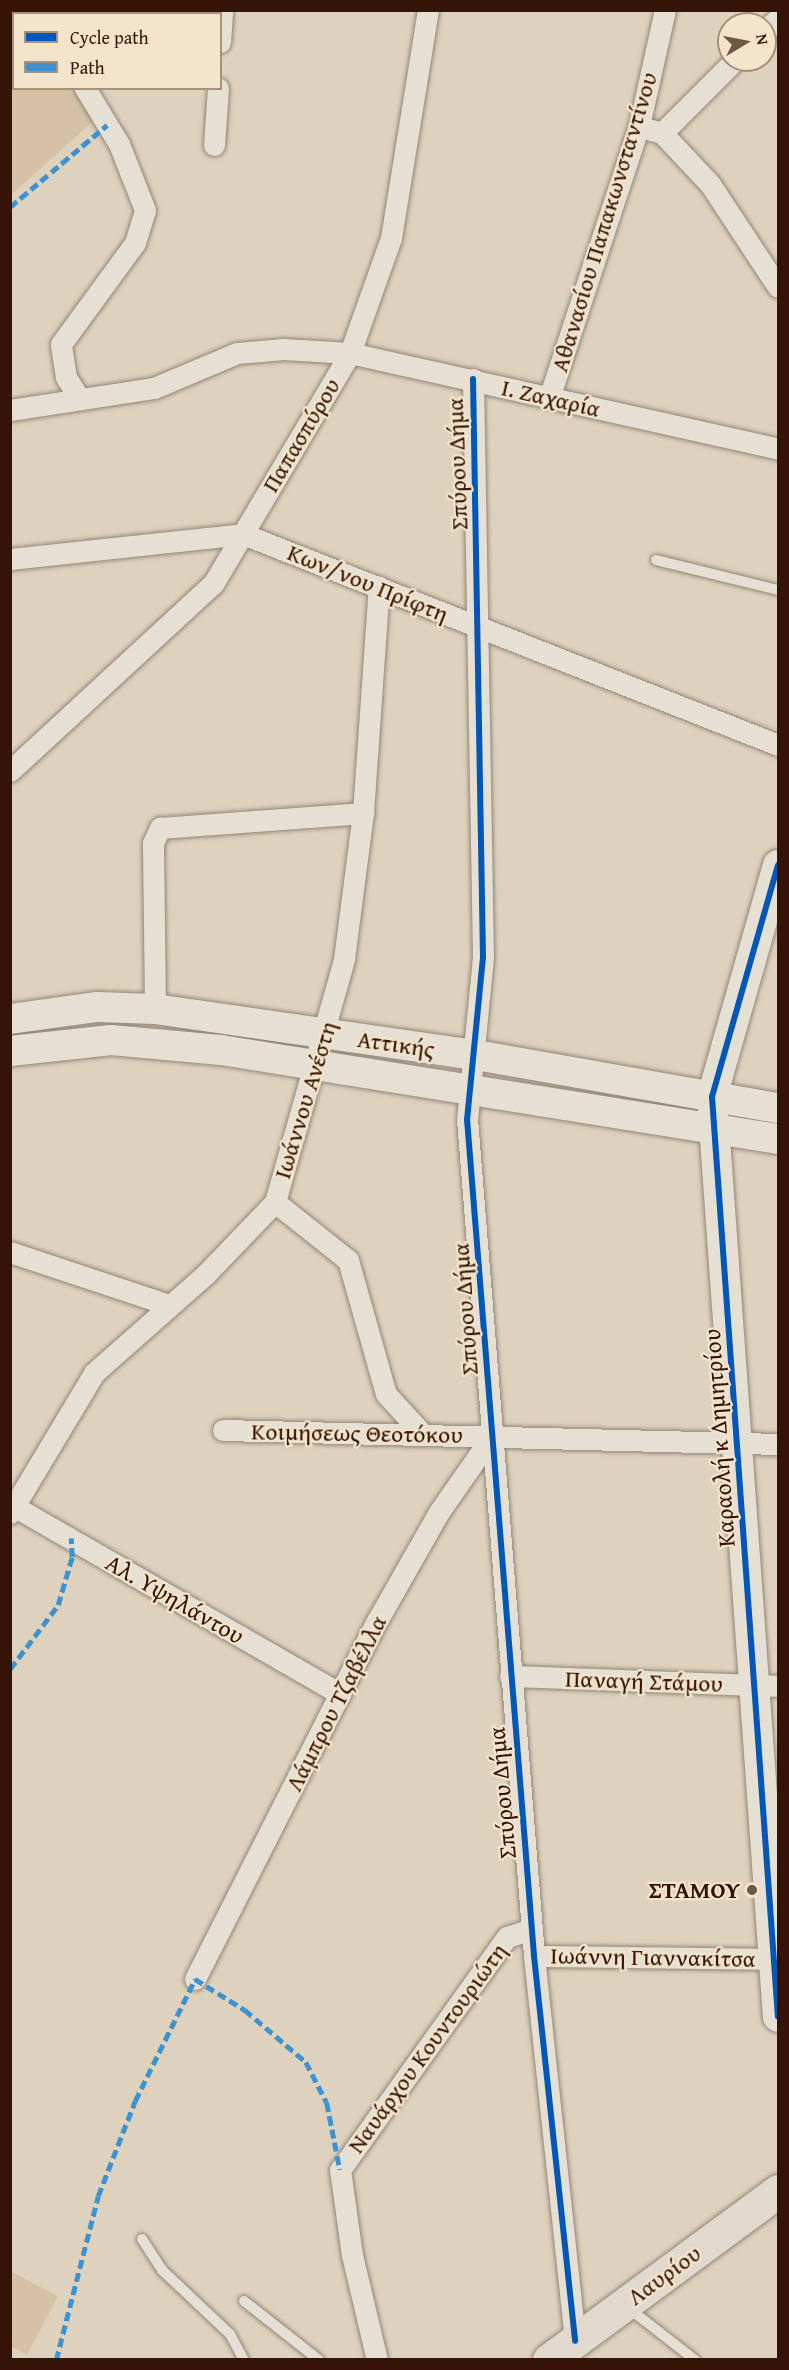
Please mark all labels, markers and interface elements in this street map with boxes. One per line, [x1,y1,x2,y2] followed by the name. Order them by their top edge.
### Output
[12,12,222,90] legend
[717,12,777,72] north arrow
[70,24,149,51] text: Cycle path
[750,32,776,47] text: N
[70,54,105,81] text: Path
[545,69,663,375] street label: Αθανασίου Παπακωνσταντίνου
[256,373,346,497] street label: Παπασπύρου
[499,373,603,423] street label: Ι. Ζαχαρία
[440,397,474,531] street label: Σπύρου Δήμα
[283,538,453,628] street label: Κων/νου Πρίφτη
[267,1018,343,1182] street label: Ιωάννου Ανέστη
[356,1024,436,1064] street label: Αττικής
[446,1242,484,1376] street label: Σπύρου Δήμα
[697,1328,741,1548] street label: Καραολή κ Δημητρίου
[251,1417,463,1449] street label: Κοιμήσεως Θεοτόκου
[101,1548,249,1650] street label: Αλ. Υψηλάντου
[279,1610,393,1796] street label: Λάμπρου Τζαβέλλα
[565,1664,723,1698] street label: Παναγή Στάμου
[482,1726,522,1860] street label: Σπύρου Δήμα
[648,1876,740,1904] place label: ΣΤΑΜΟΥ
[745,1883,759,1897] marker: ΣΤΑΜΟΥ
[341,1937,513,2159] street label: Ναυάρχου Κουντουριώτη
[550,1941,756,1973] street label: Ιωάννη Γιαννακίτσα
[622,2239,706,2311] street label: Λαυρίου

